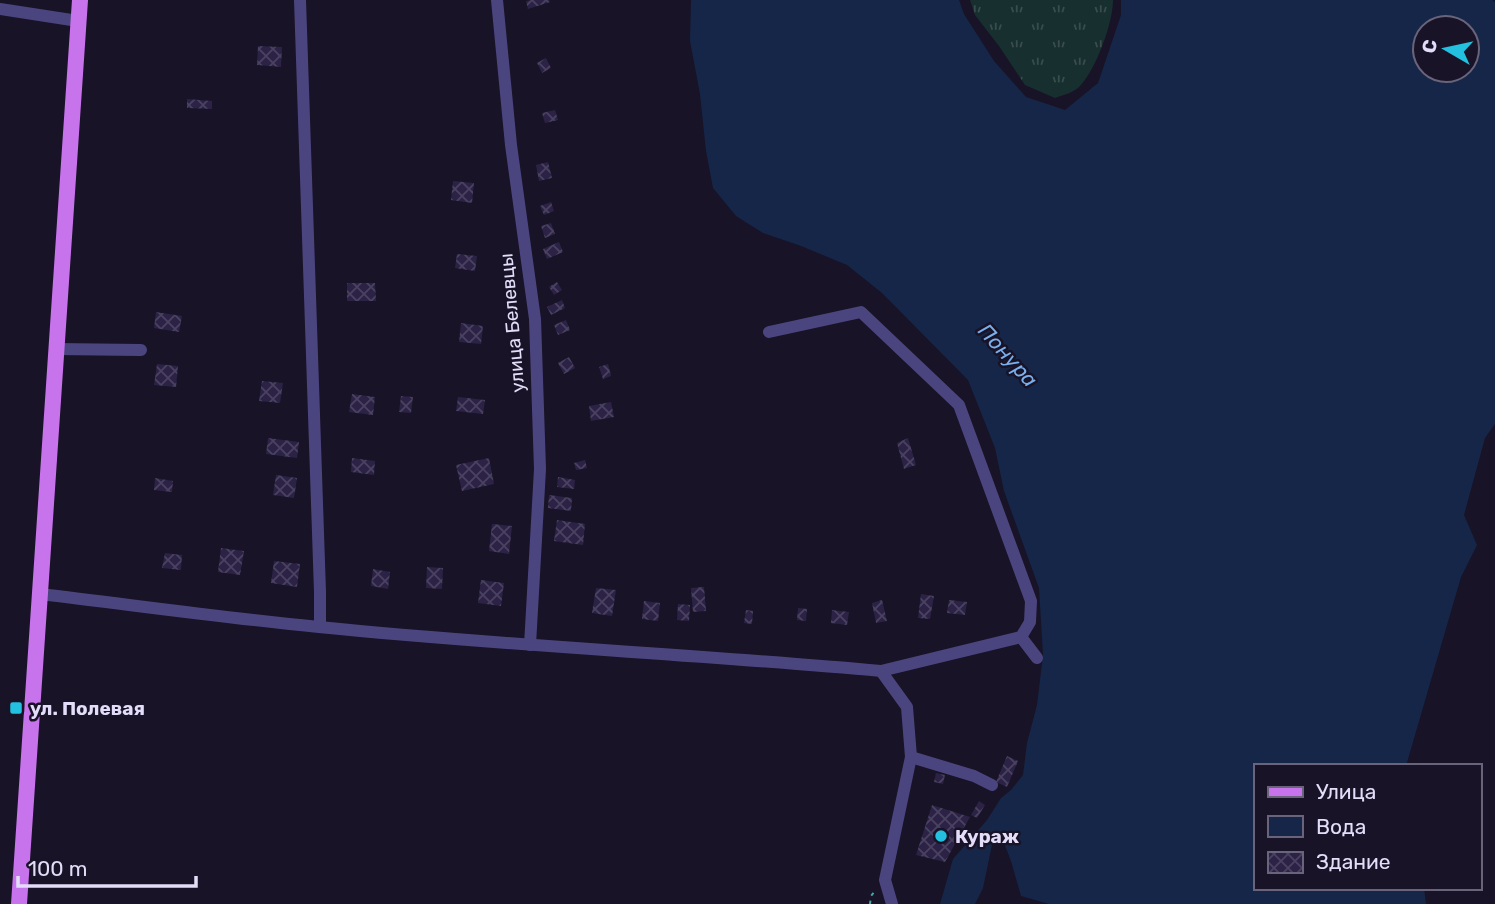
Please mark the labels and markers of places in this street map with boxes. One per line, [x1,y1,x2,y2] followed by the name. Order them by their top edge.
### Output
[30,697,145,720] place label: ул. Полевая
[8,700,24,716] marker: ул. Полевая
[955,825,1019,848] place label: Кураж
[933,828,949,844] marker: Кураж

